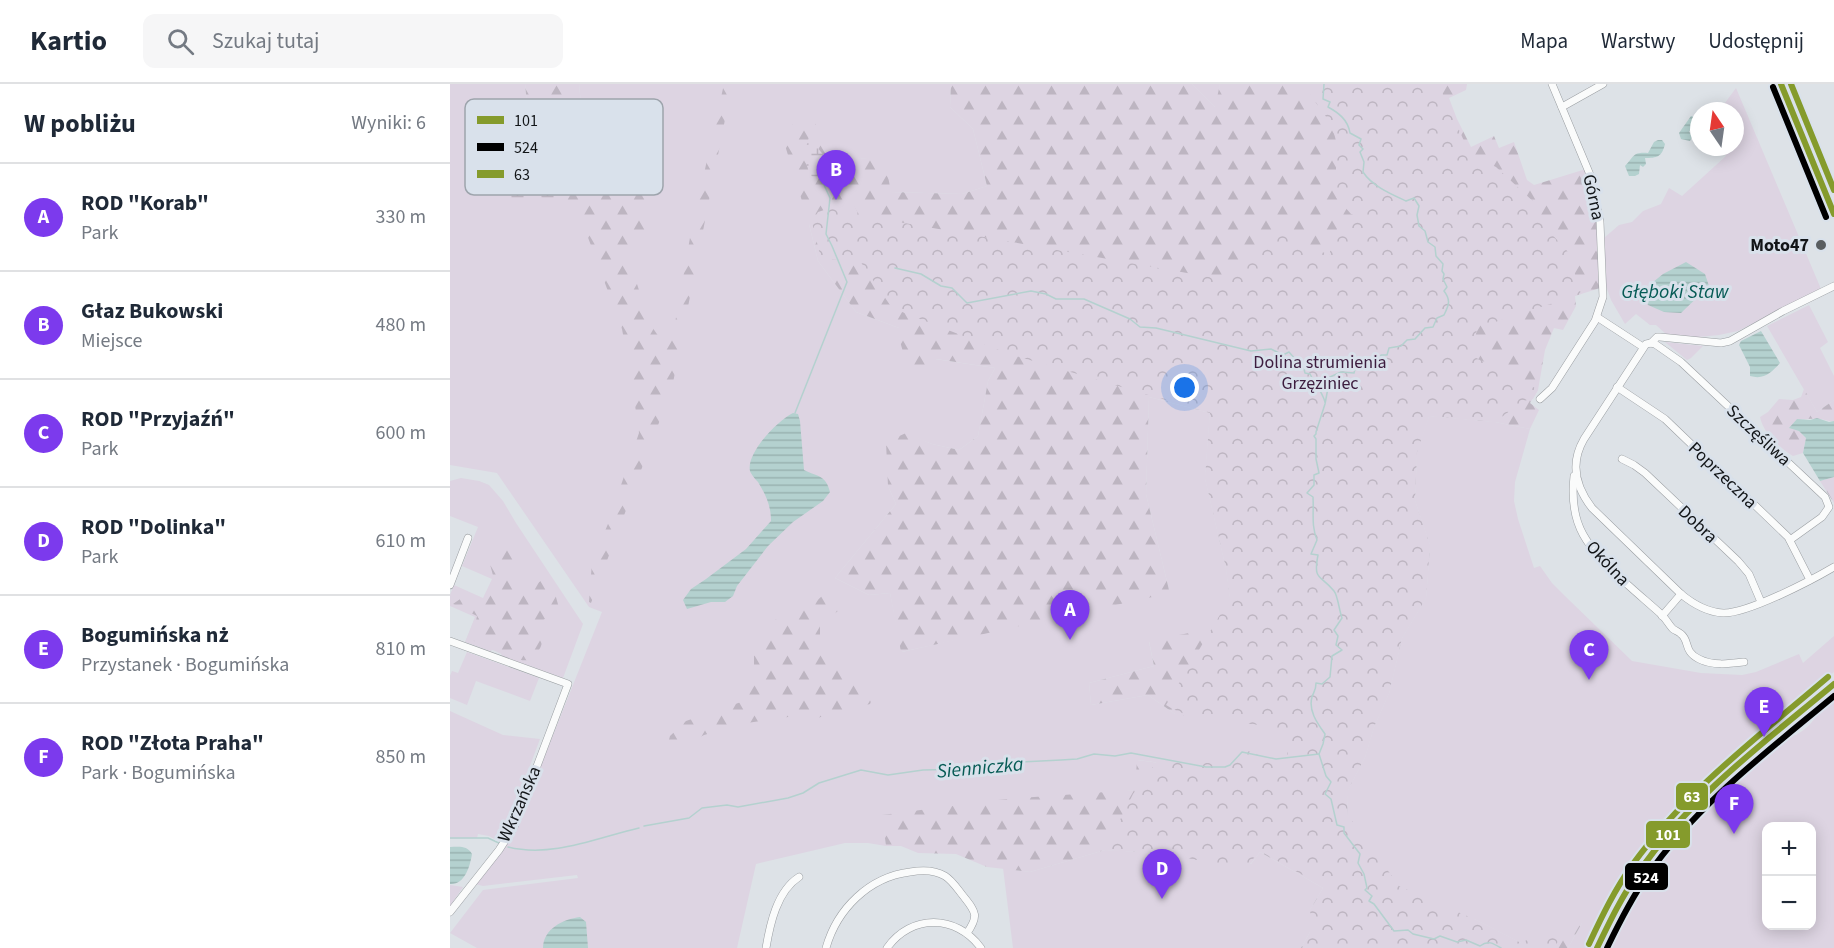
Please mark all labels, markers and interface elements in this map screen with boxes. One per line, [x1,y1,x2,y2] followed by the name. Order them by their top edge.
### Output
[143,14,563,68] search box
[30,21,107,61] text: Kartio
[164,25,197,58] icon: search
[212,25,319,57] text: Szukaj tutaj
[1520,26,1568,56] text: Mapa
[1601,26,1675,56] text: Warstwy
[1708,26,1804,56] text: Udostępnij
[465,99,663,195] legend
[1690,102,1744,156] north arrow
[24,105,136,142] text: W pobliżu
[351,109,426,137] text: Wyniki: 6
[514,110,538,132] text: 101
[514,137,538,159] text: 524
[816,150,856,200] pin: B
[514,164,530,186] text: 63
[1576,172,1611,222] street label: Górna
[81,187,209,219] text: ROD "Korab"
[38,203,49,231] text: A
[376,203,426,231] text: 330 m
[81,219,118,247] text: Park
[1750,233,1809,258] place label: Moto47
[1814,238,1828,252] marker: Moto47
[1621,278,1730,306] water label: Głęboki Staw
[81,295,223,327] text: Głaz Bukowski
[37,311,50,339] text: B
[376,311,426,339] text: 480 m
[81,327,142,355] text: Miejsce
[1253,350,1387,396] park label: Dolina strumienia Grzęziniec
[1170,373,1199,402] your location
[1721,399,1796,472] street label: Szczęśliwa
[81,403,235,435] text: ROD "Przyjaźń"
[38,419,49,447] text: C
[376,419,426,447] text: 600 m
[81,435,118,463] text: Park
[1683,436,1763,515] street label: Poprzeczna
[1672,500,1723,549] street label: Dobra
[81,511,226,543] text: ROD "Dolinka"
[37,527,50,555] text: D
[376,527,426,555] text: 610 m
[1580,535,1635,592] street label: Okólna
[81,543,118,571] text: Park
[1050,590,1090,640] pin: A
[81,619,229,651] text: Bogumińska nż
[1570,630,1608,680] pin: C
[38,635,49,663] text: E
[376,635,426,663] text: 810 m
[81,651,289,679] text: Przystanek · Bogumińska
[1744,688,1784,737] pin: E
[81,727,264,759] text: ROD "Złota Praha"
[38,743,49,771] text: F
[376,743,426,771] text: 850 m
[936,750,1025,786] water label: Sienniczka
[81,759,236,787] text: Park · Bogumińska
[492,762,547,846] street label: Wkrzańska
[1675,782,1709,811] line badge: 63
[1714,784,1754,834] pin: F
[1684,786,1700,808] text: 63
[1645,820,1691,849] line badge: 101
[1762,822,1816,930] map controls
[1762,822,1816,876] button: +
[1655,824,1681,846] text: 101
[1142,850,1182,899] pin: D
[1624,862,1669,891] line badge: 524
[1633,867,1659,889] text: 524
[1762,876,1816,930] button: −

